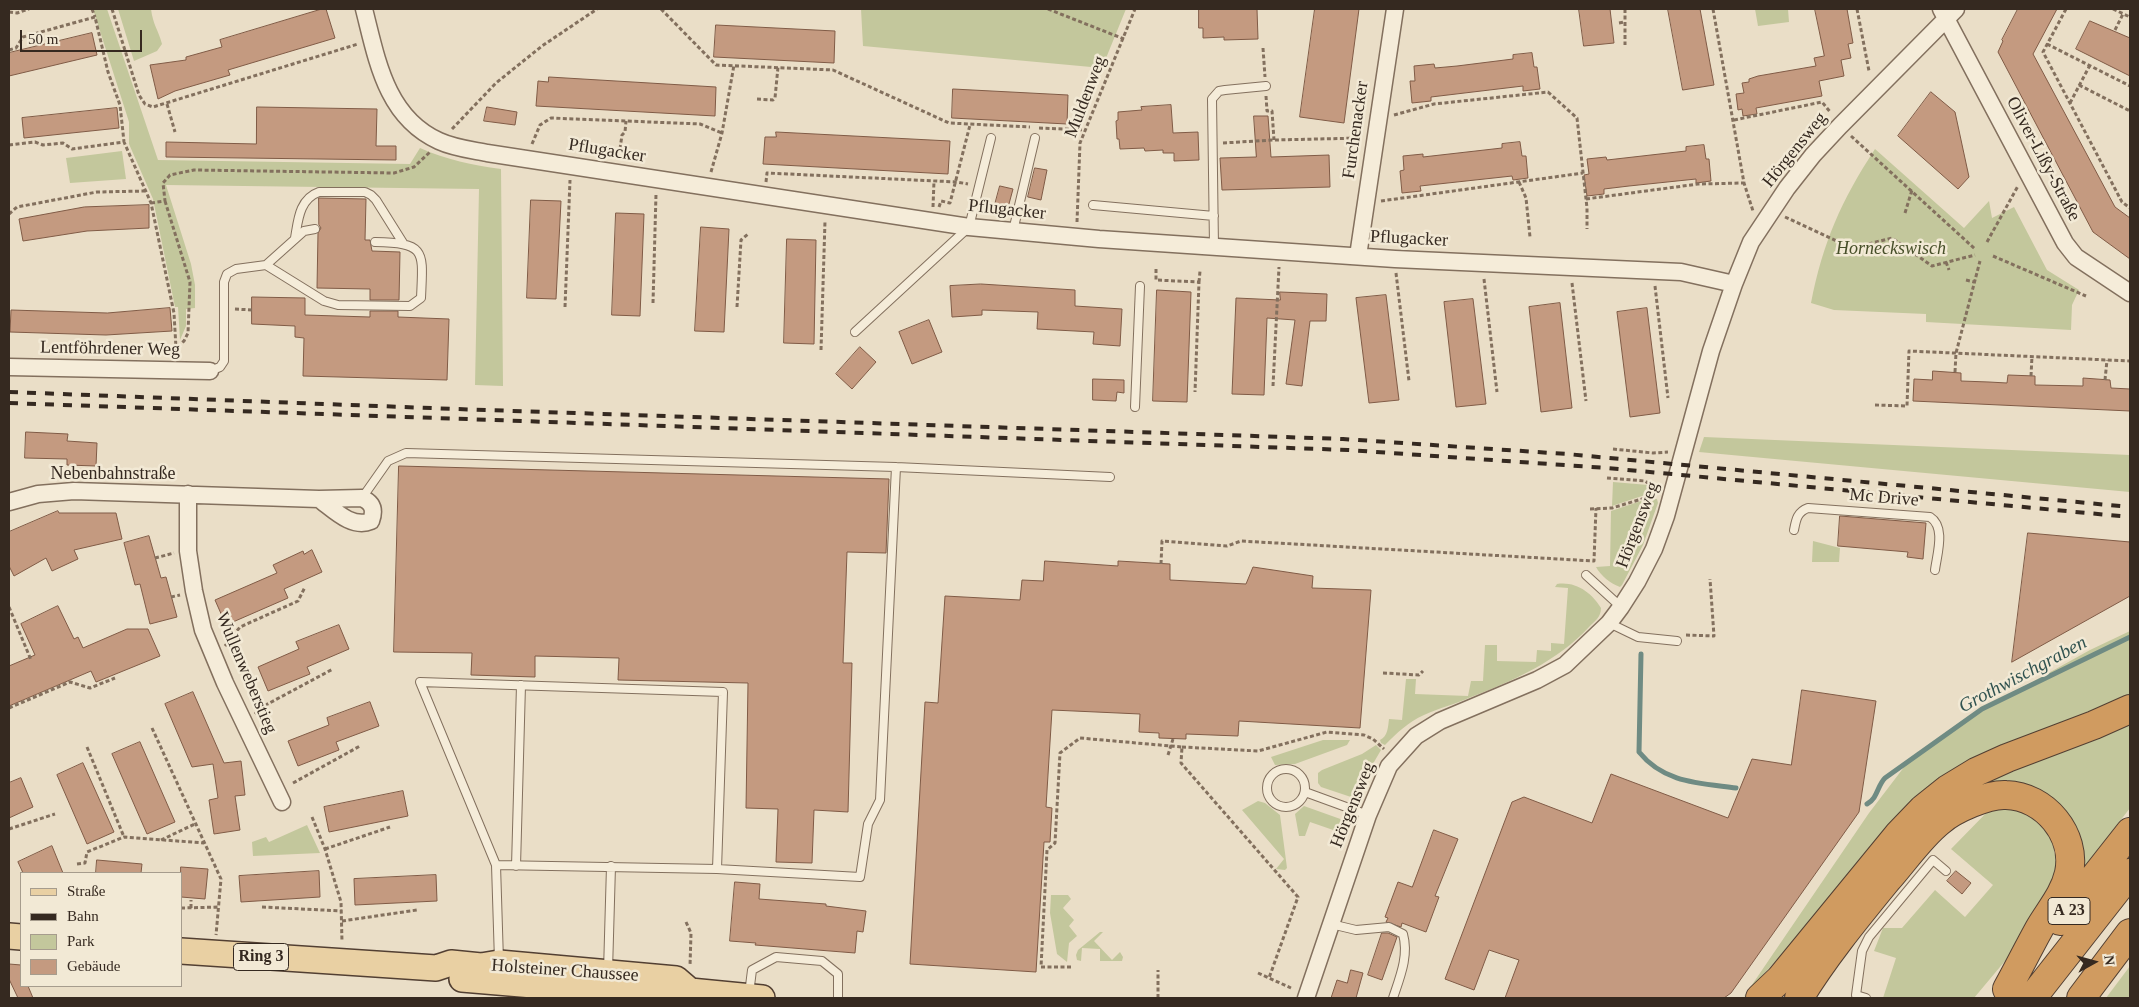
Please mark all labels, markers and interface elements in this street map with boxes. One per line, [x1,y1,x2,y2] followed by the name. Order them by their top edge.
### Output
[22,20,145,52] scale bar
[28,31,58,47] text: 50 m
[1061,53,1111,141] street label: Muldenweg
[1338,80,1374,180] street label: Furchenacker
[2001,93,2085,225] street label: Oliver-Lißy-Straße
[1758,108,1832,192] street label: Hörgensweg
[567,134,647,168] street label: Pflugacker
[967,195,1047,225] street label: Pflugacker
[1370,226,1448,252] street label: Pflugacker
[1836,238,1946,260] park label: Horneckswisch
[40,337,180,361] street label: Lentföhrdener Weg
[51,463,175,485] street label: Nebenbahnstraße
[1612,479,1664,571] street label: Hörgensweg
[1848,484,1920,512] street label: Mc Drive
[211,609,281,737] street label: Wullenweberstieg
[1955,632,2091,718] water label: Grothwischgraben
[1326,759,1380,851] street label: Hörgensweg
[20,872,182,987] legend
[67,883,105,899] text: Straße
[2048,898,2090,924] road number: A 23
[67,908,99,924] text: Bahn
[67,933,95,949] text: Park
[2069,937,2119,987] north arrow
[234,944,288,970] road number: Ring 3
[2101,954,2117,966] text: N
[491,955,639,987] street label: Holsteiner Chaussee
[67,958,120,974] text: Gebäude

